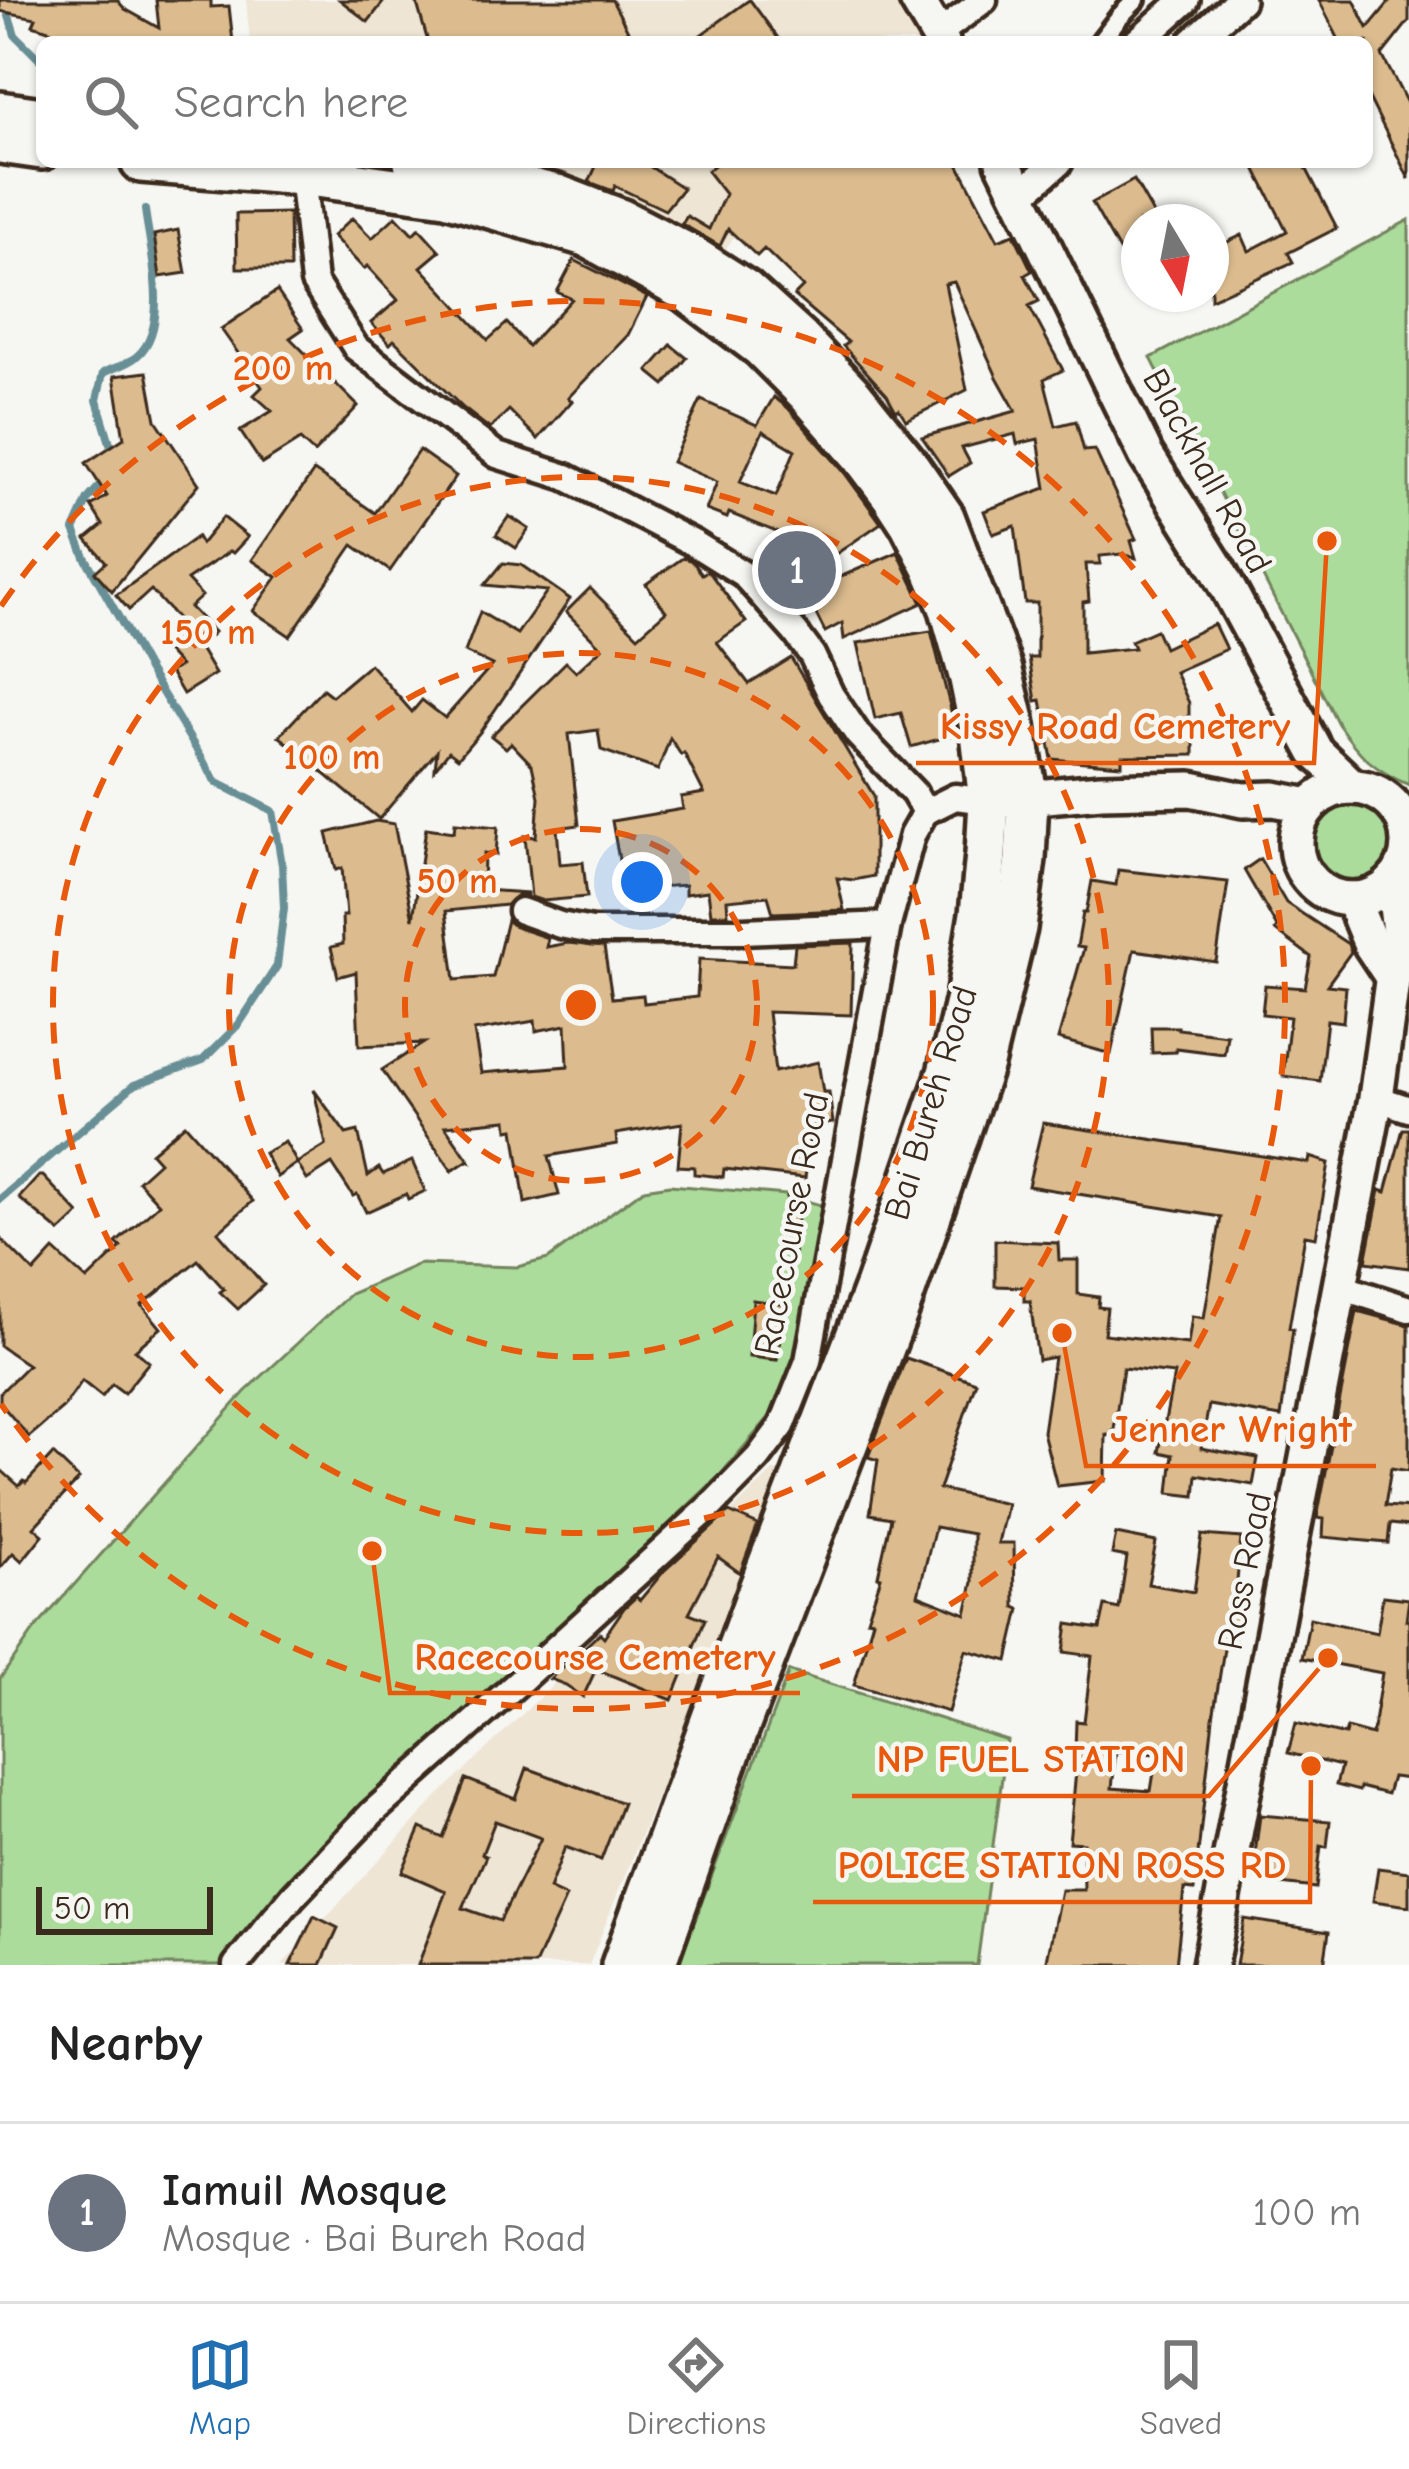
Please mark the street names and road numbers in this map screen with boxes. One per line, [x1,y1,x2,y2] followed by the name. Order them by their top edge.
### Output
[1134,362,1280,580] street label: Blackhall Road
[876,981,986,1225] street label: Bai Bureh Road
[746,1089,838,1359] street label: Racecourse Road
[1210,1489,1280,1653] street label: Ross Road

